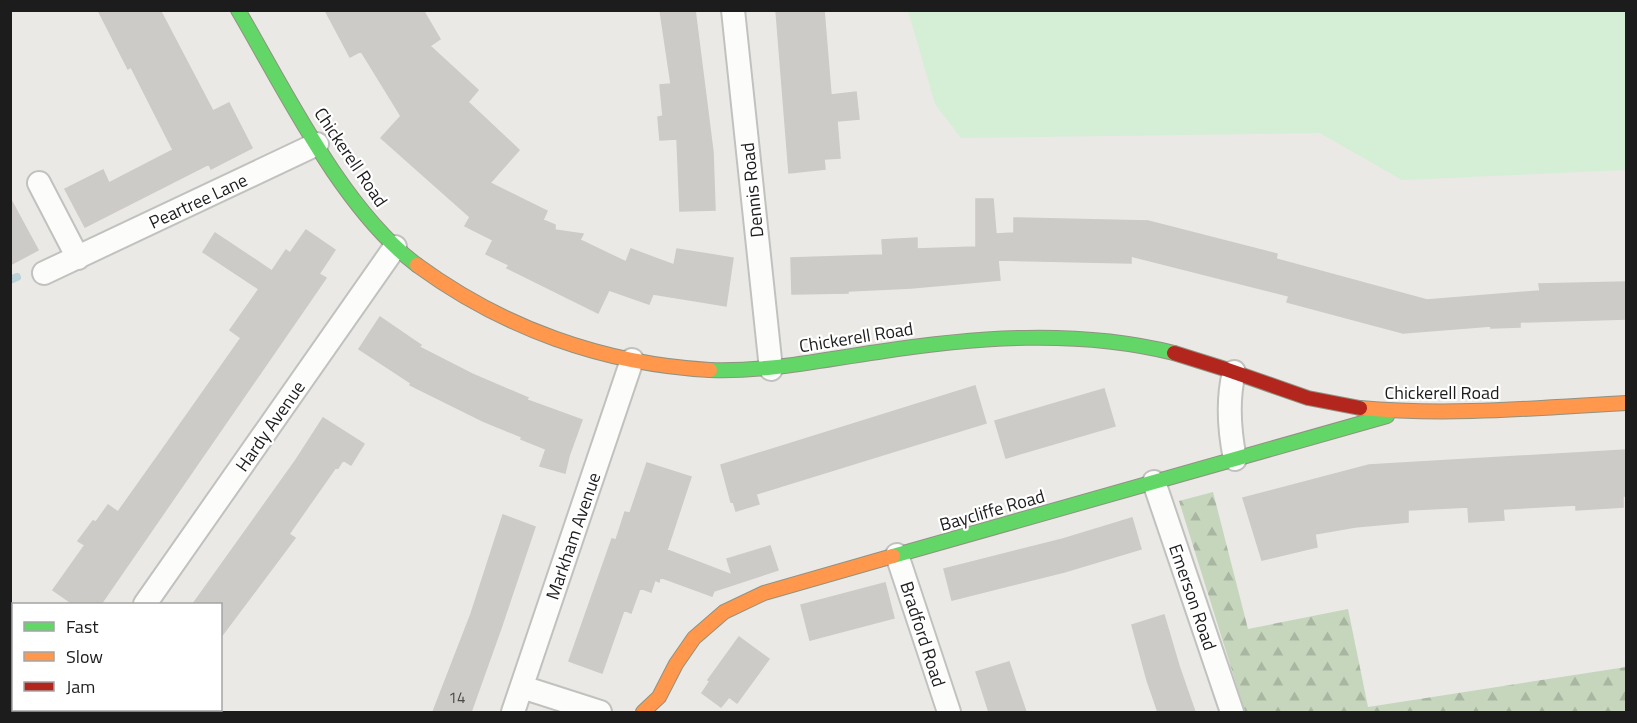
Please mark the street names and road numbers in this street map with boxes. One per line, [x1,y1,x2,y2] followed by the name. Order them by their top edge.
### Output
[308,102,394,212] street label: Chickerell Road
[734,141,770,239] street label: Dennis Road
[144,166,252,236] street label: Peartree Lane
[797,315,915,359] street label: Chickerell Road
[229,375,311,477] street label: Hardy Avenue
[1384,379,1500,406] street label: Chickerell Road
[539,469,607,603] street label: Markham Avenue
[936,482,1048,538] street label: Baycliffe Road
[1162,540,1224,654] street label: Emerson Road
[893,578,953,690] street label: Bradford Road

